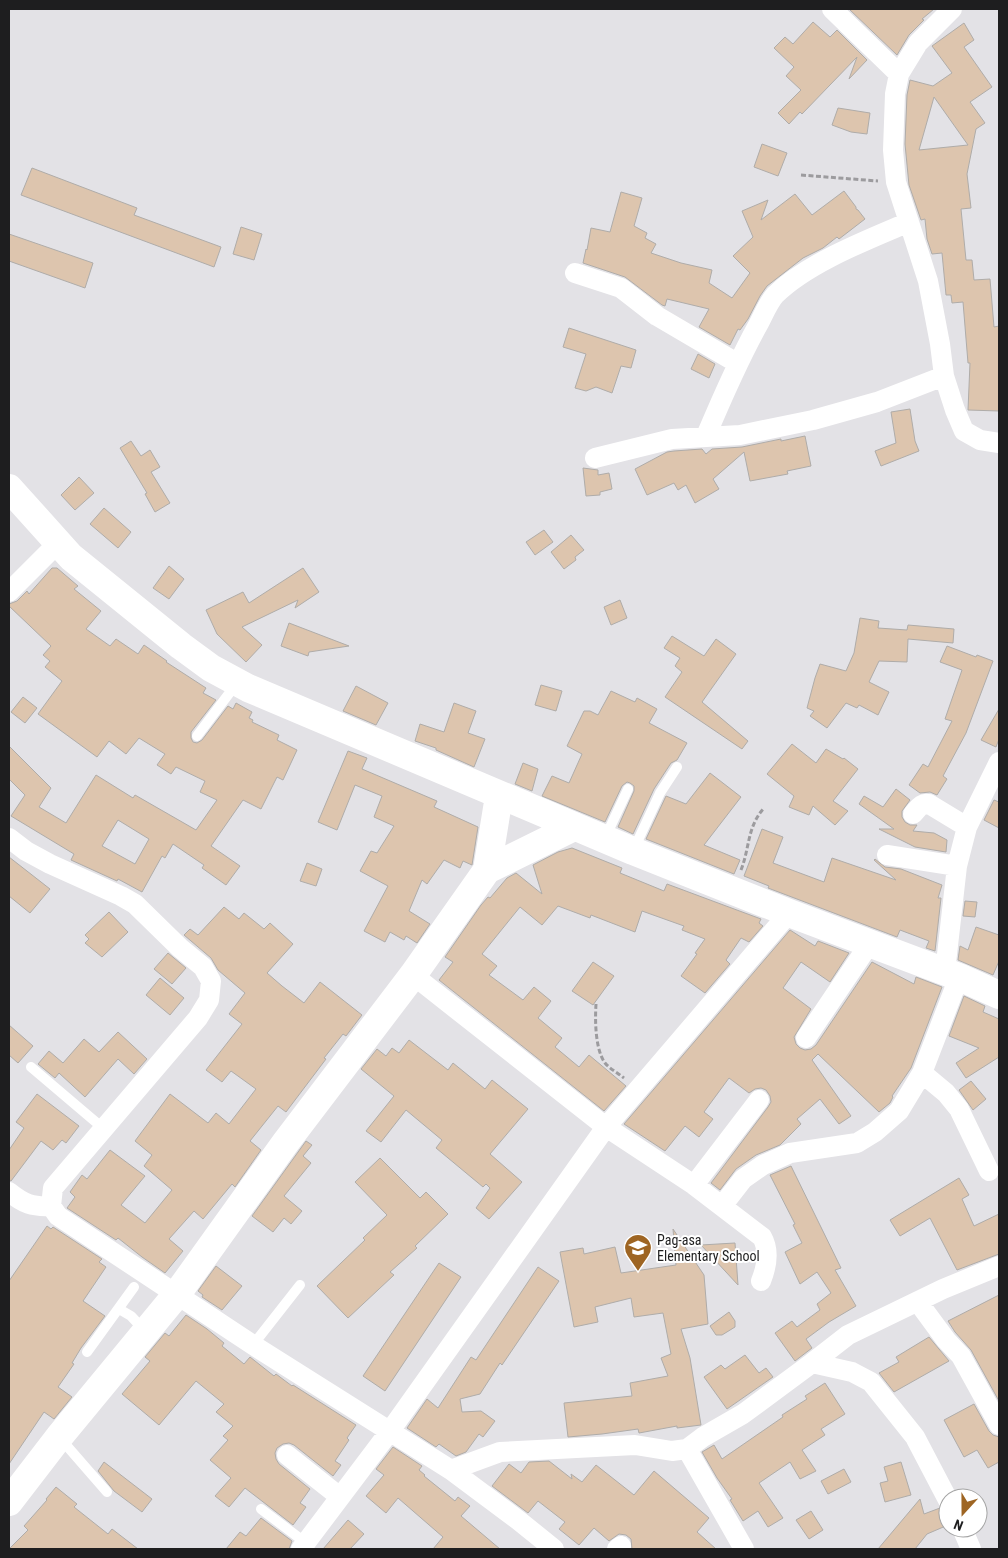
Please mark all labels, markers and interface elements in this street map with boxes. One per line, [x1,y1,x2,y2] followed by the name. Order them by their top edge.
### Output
[657,1232,760,1264] place label: Pag-asa Elementary School
[623,1233,653,1272] school or university icon: Pag-asa Elementary School
[938,1488,988,1538] north arrow
[951,1516,965,1534] text: N

